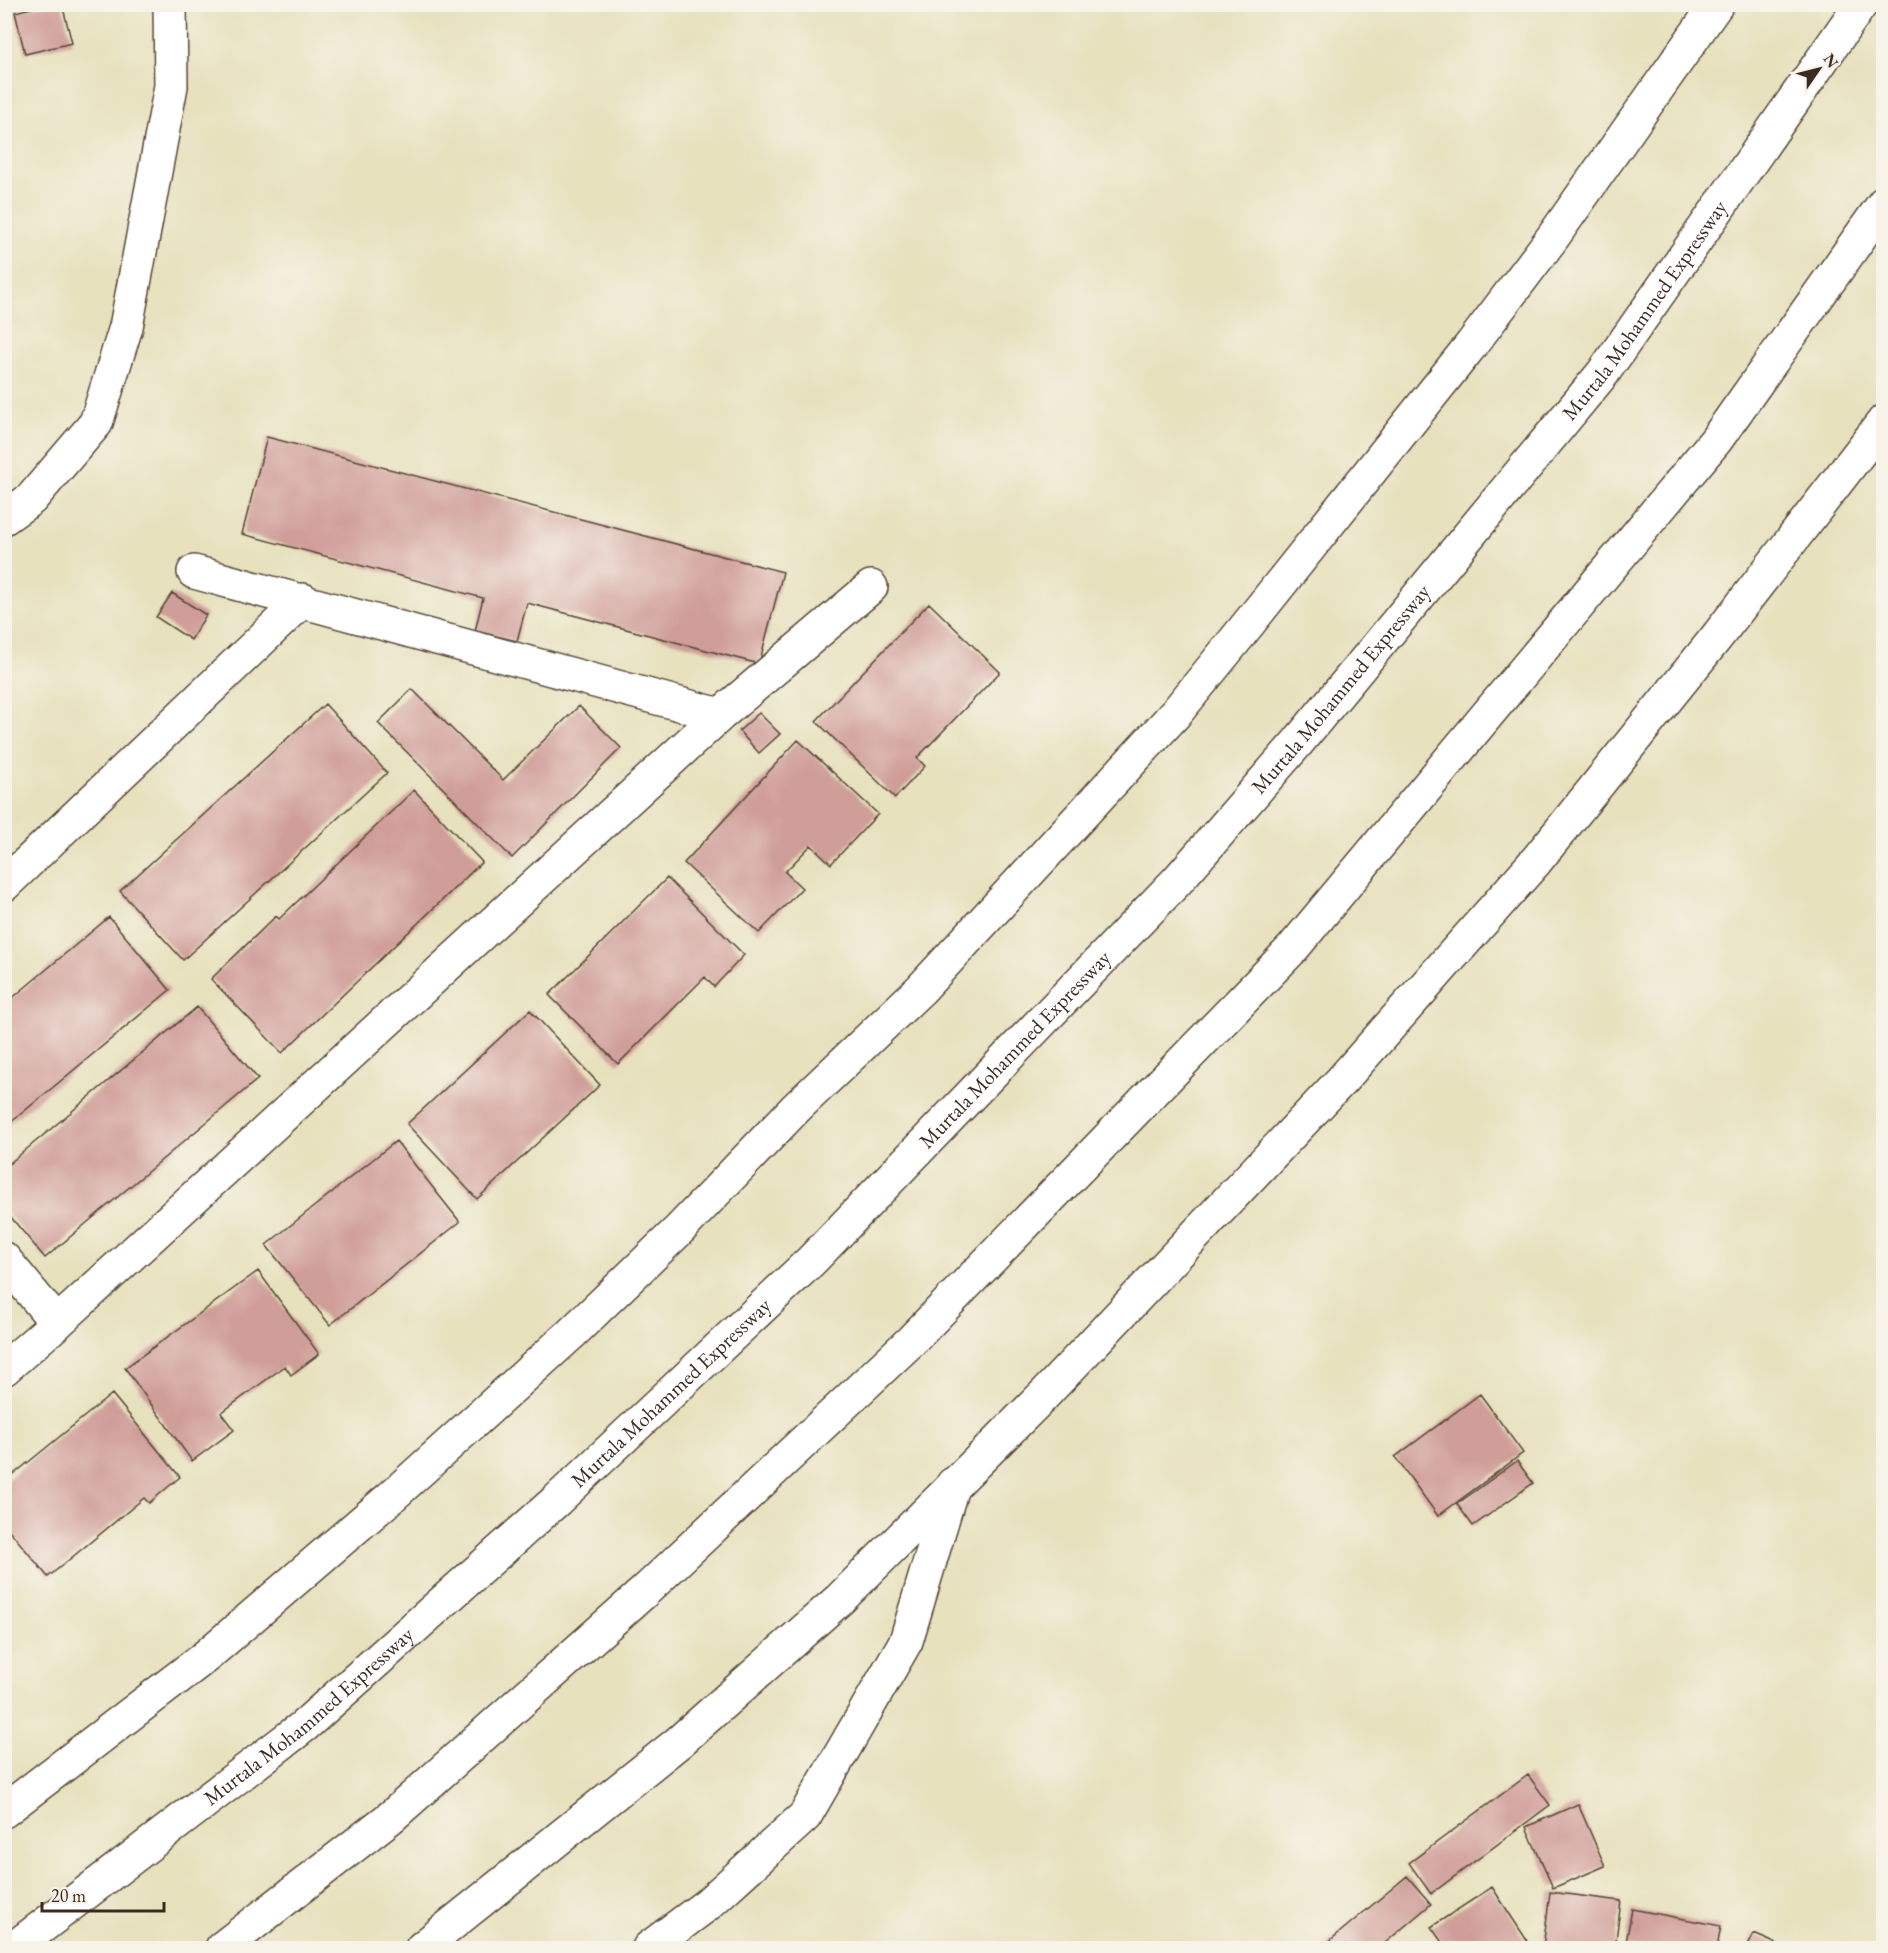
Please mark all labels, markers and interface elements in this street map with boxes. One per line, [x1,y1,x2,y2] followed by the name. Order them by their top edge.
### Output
[1789,39,1849,99] north arrow
[1819,49,1843,72] text: N
[1556,194,1733,426] street label: Murtala Mohammed Expressway
[1245,578,1436,799] street label: Murtala Mohammed Expressway
[913,944,1117,1154] street label: Murtala Mohammed Expressway
[565,1291,777,1493] street label: Murtala Mohammed Expressway
[198,1620,419,1811] street label: Murtala Mohammed Expressway
[42,1875,164,1913] scale bar
[51,1884,86,1907] text: 20 m

